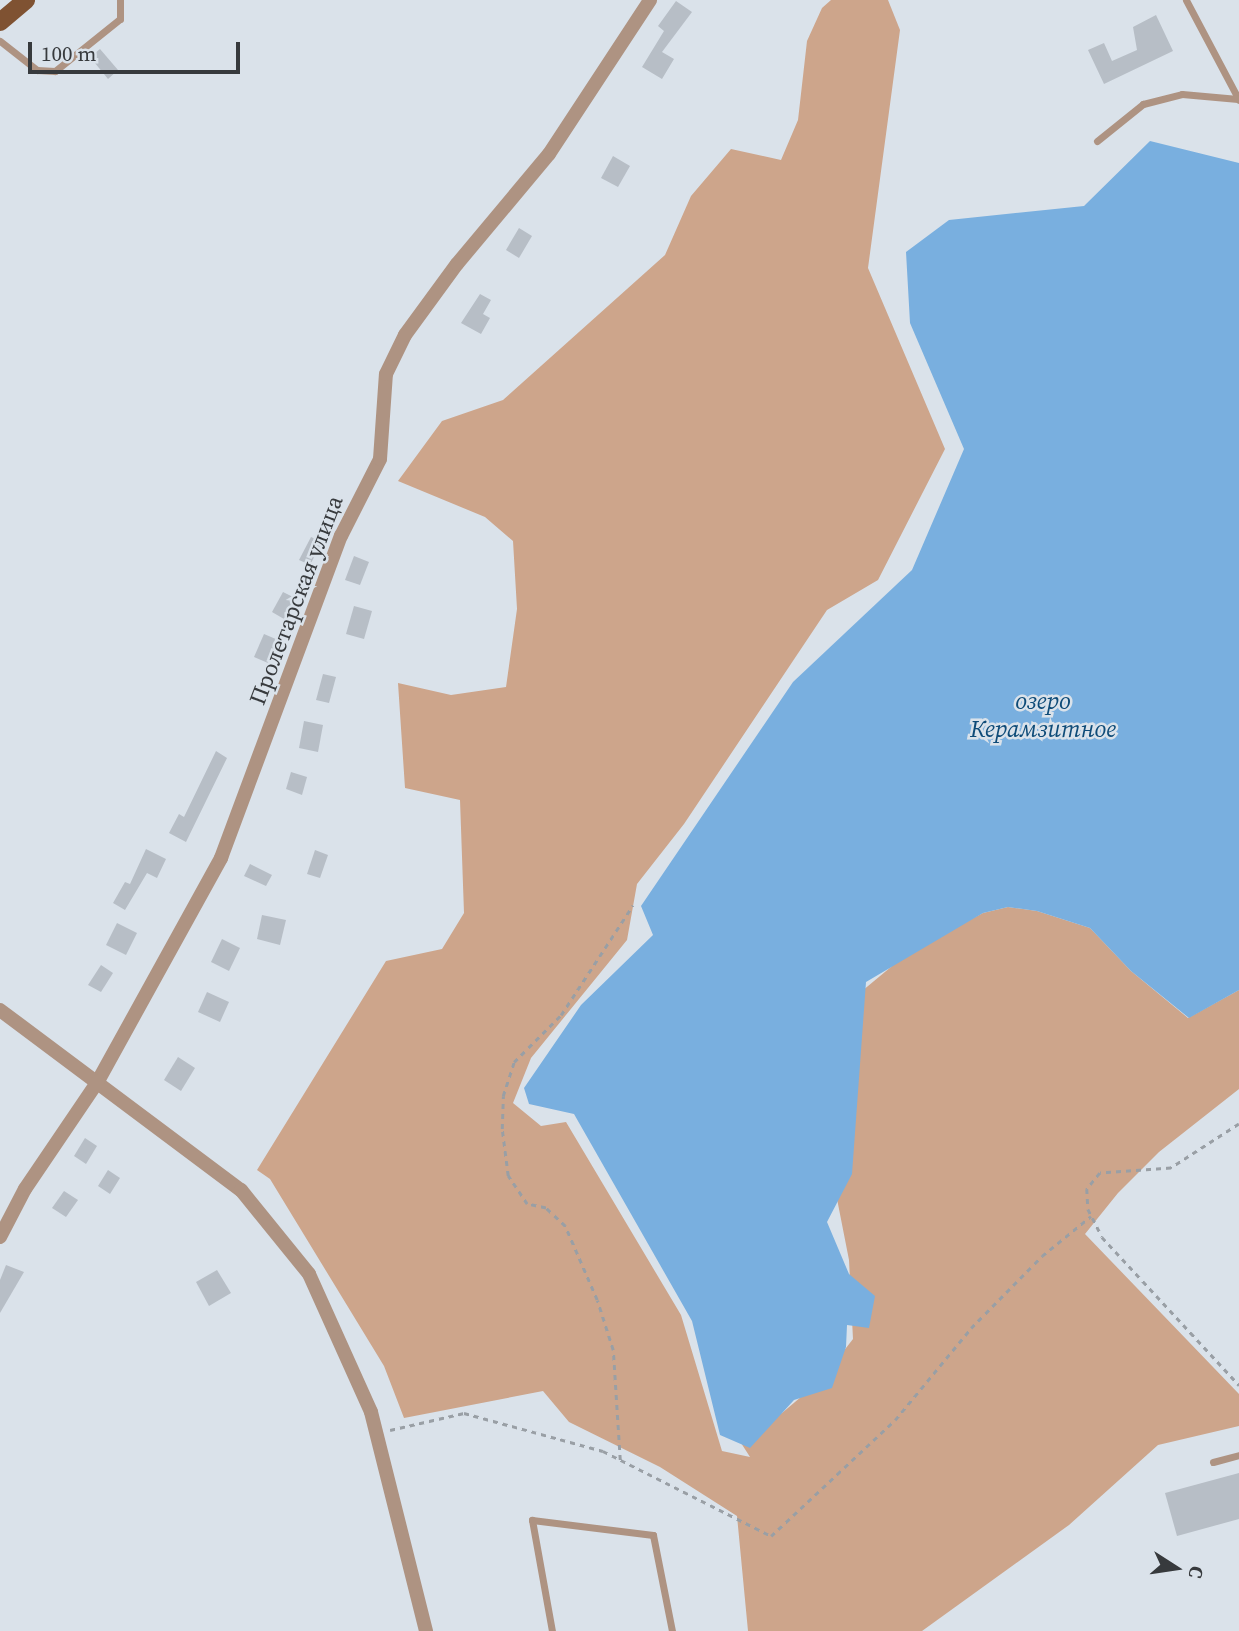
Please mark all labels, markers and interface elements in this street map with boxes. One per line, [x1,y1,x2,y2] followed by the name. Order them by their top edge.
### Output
[32,28,243,72] scale bar
[41,39,96,68] text: 100 m
[243,491,349,709] street label: Пролетарская улица
[970,687,1116,743] water label: озеро Керамзитное
[1141,1533,1211,1603] north arrow
[1183,1564,1210,1581] text: С

